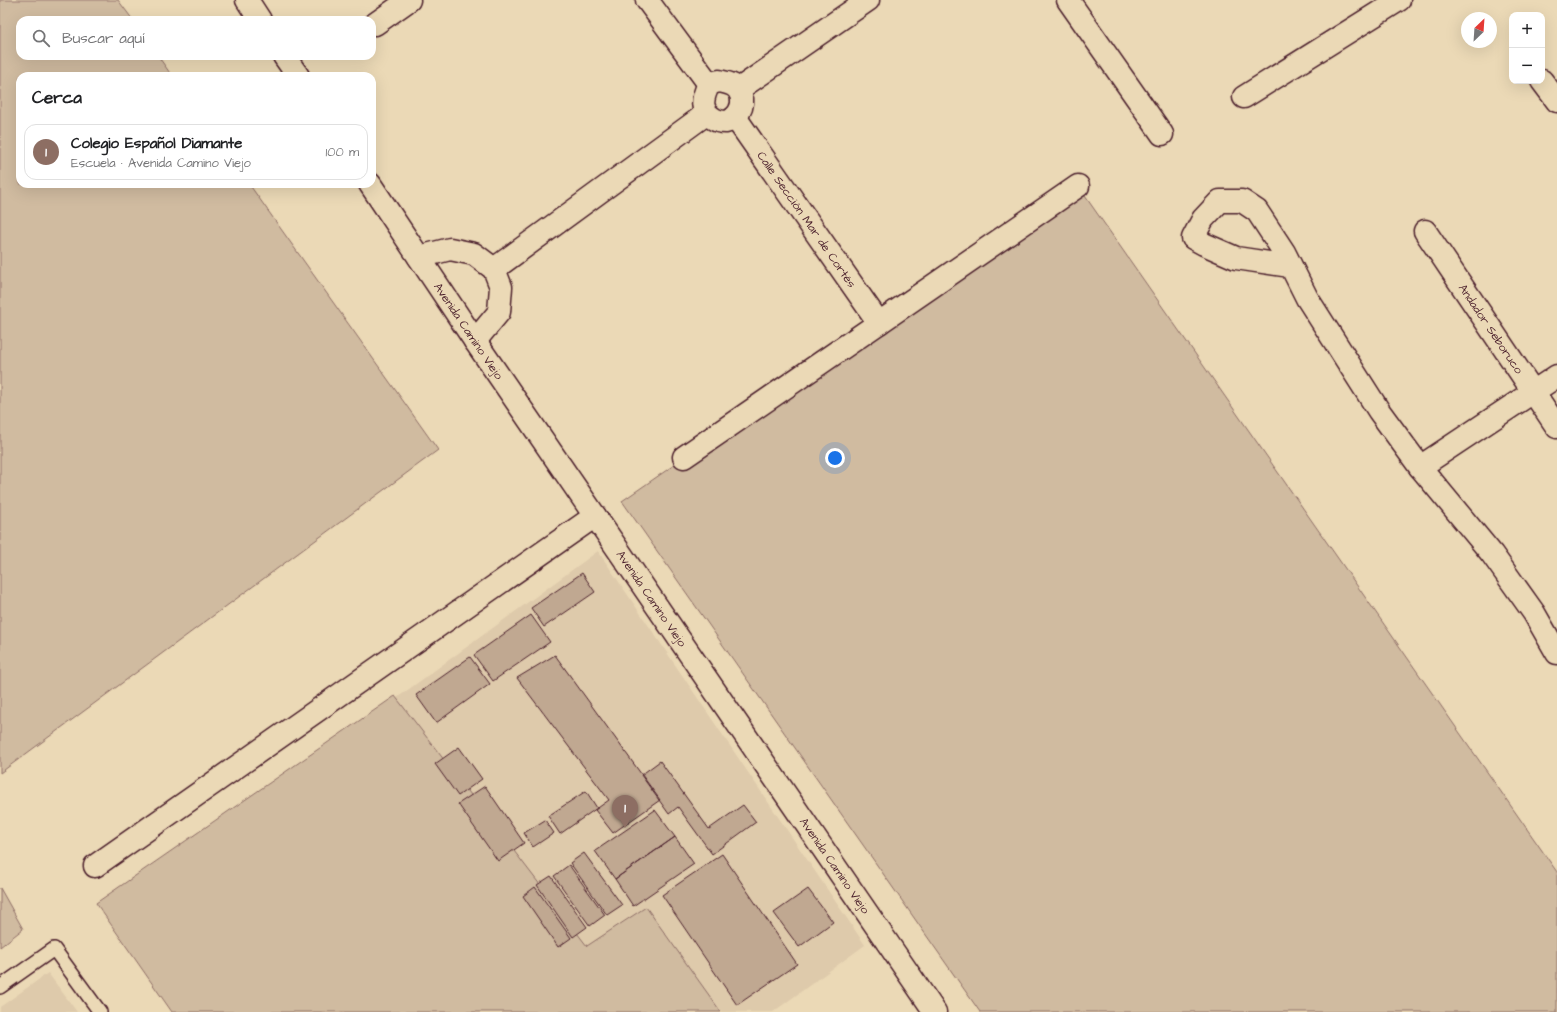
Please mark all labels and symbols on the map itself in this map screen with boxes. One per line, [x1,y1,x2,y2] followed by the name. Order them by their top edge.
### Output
[1461,12,1497,48] north arrow
[753,148,860,291] street label: Calle Sección Mar de Cortés
[430,279,508,383] street label: Avenida Camino Viejo
[1455,281,1527,377] street label: Andador Seboruco
[825,448,845,468] your location
[612,547,691,650] street label: Avenida Camino Viejo
[612,795,638,828] pin: 1
[796,814,874,917] street label: Avenida Camino Viejo

